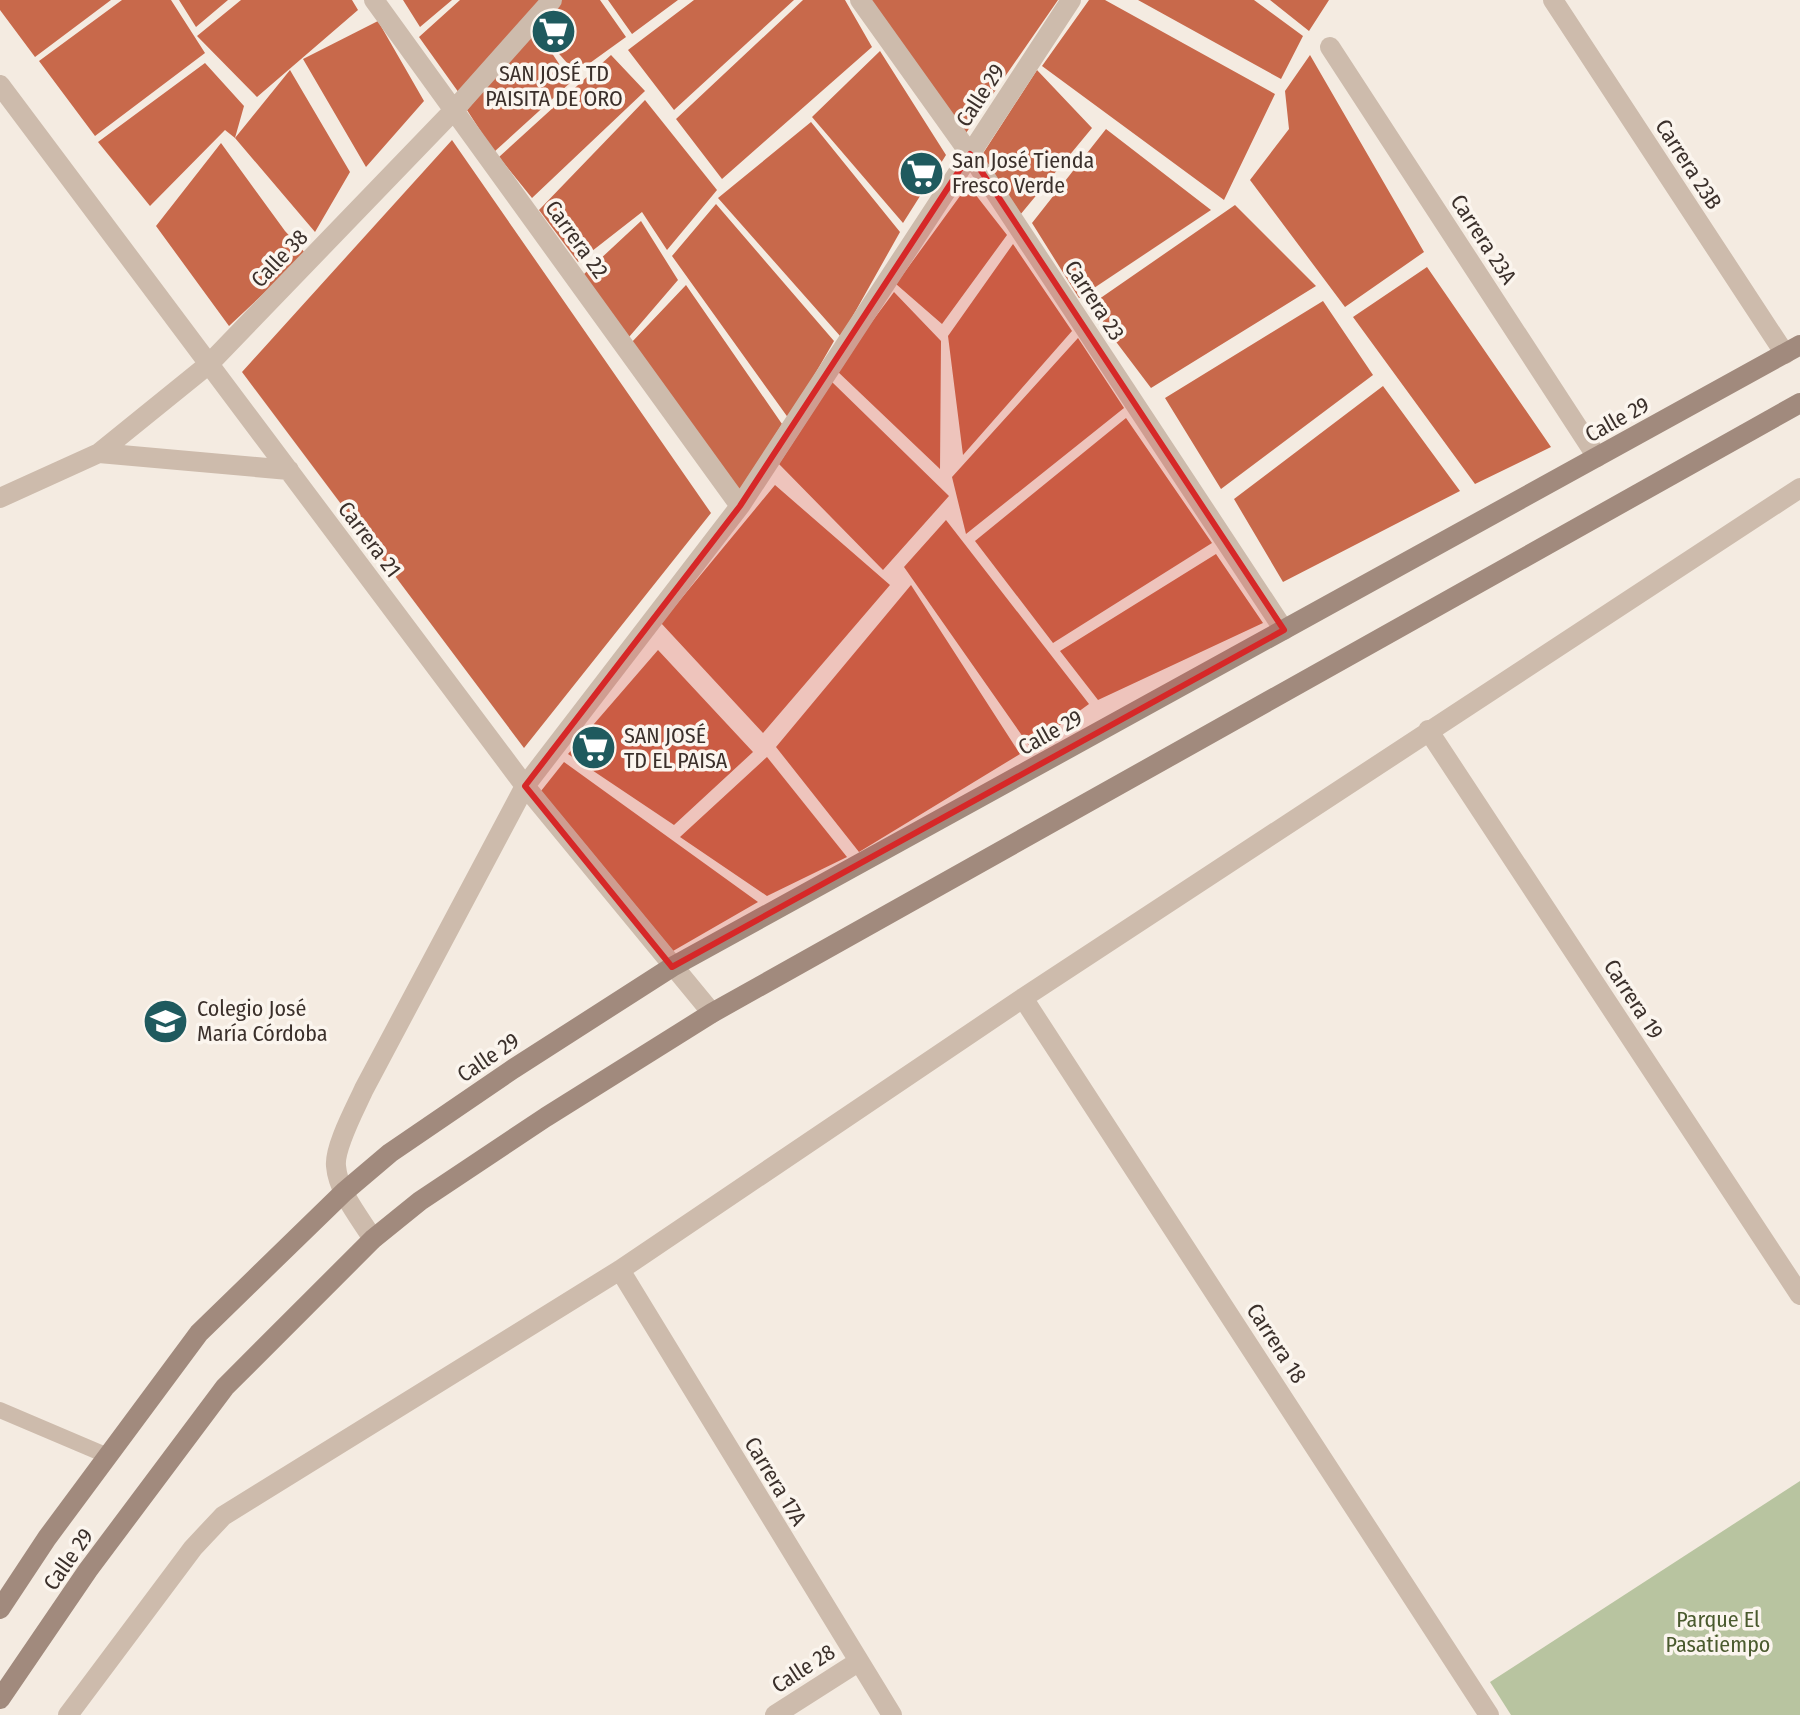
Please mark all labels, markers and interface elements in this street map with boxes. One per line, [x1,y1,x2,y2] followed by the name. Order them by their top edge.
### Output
[530,8,578,56] supermarket icon: SAN JOSÉ TD PAISITA DE ORO
[950,59,1011,132] street label: Calle 29
[485,60,623,112] place label: SAN JOSÉ TD PAISITA DE ORO
[1650,114,1728,214] street label: Carrera 23B
[952,147,1094,199] place label: San José Tienda Fresco Verde
[897,149,945,197] supermarket icon: San José Tienda Fresco Verde
[1445,189,1523,290] street label: Carrera 23A
[539,195,614,284] street label: Carrera 22
[245,224,313,293] street label: Calle 38
[1059,255,1130,345] street label: Carrera 23
[1580,391,1654,448] street label: Calle 29
[332,496,407,583] street label: Carrera 21
[1013,704,1087,761] street label: Calle 29
[624,722,728,774] place label: SAN JOSÉ TD EL PAISA
[569,724,617,772] supermarket icon: SAN JOSÉ TD EL PAISA
[1598,954,1669,1044] street label: Carrera 19
[197,995,328,1047] place label: Colegio José María Córdoba
[142,997,190,1045] school or university icon: Colegio José María Córdoba
[452,1027,525,1088] street label: Calle 29
[1241,1298,1312,1388] street label: Carrera 18
[739,1432,813,1531] street label: Carrera 17A
[37,1523,99,1595] street label: Calle 29
[1666,1606,1770,1658] park label: Parque El Pasatiempo
[767,1638,840,1699] street label: Calle 28

